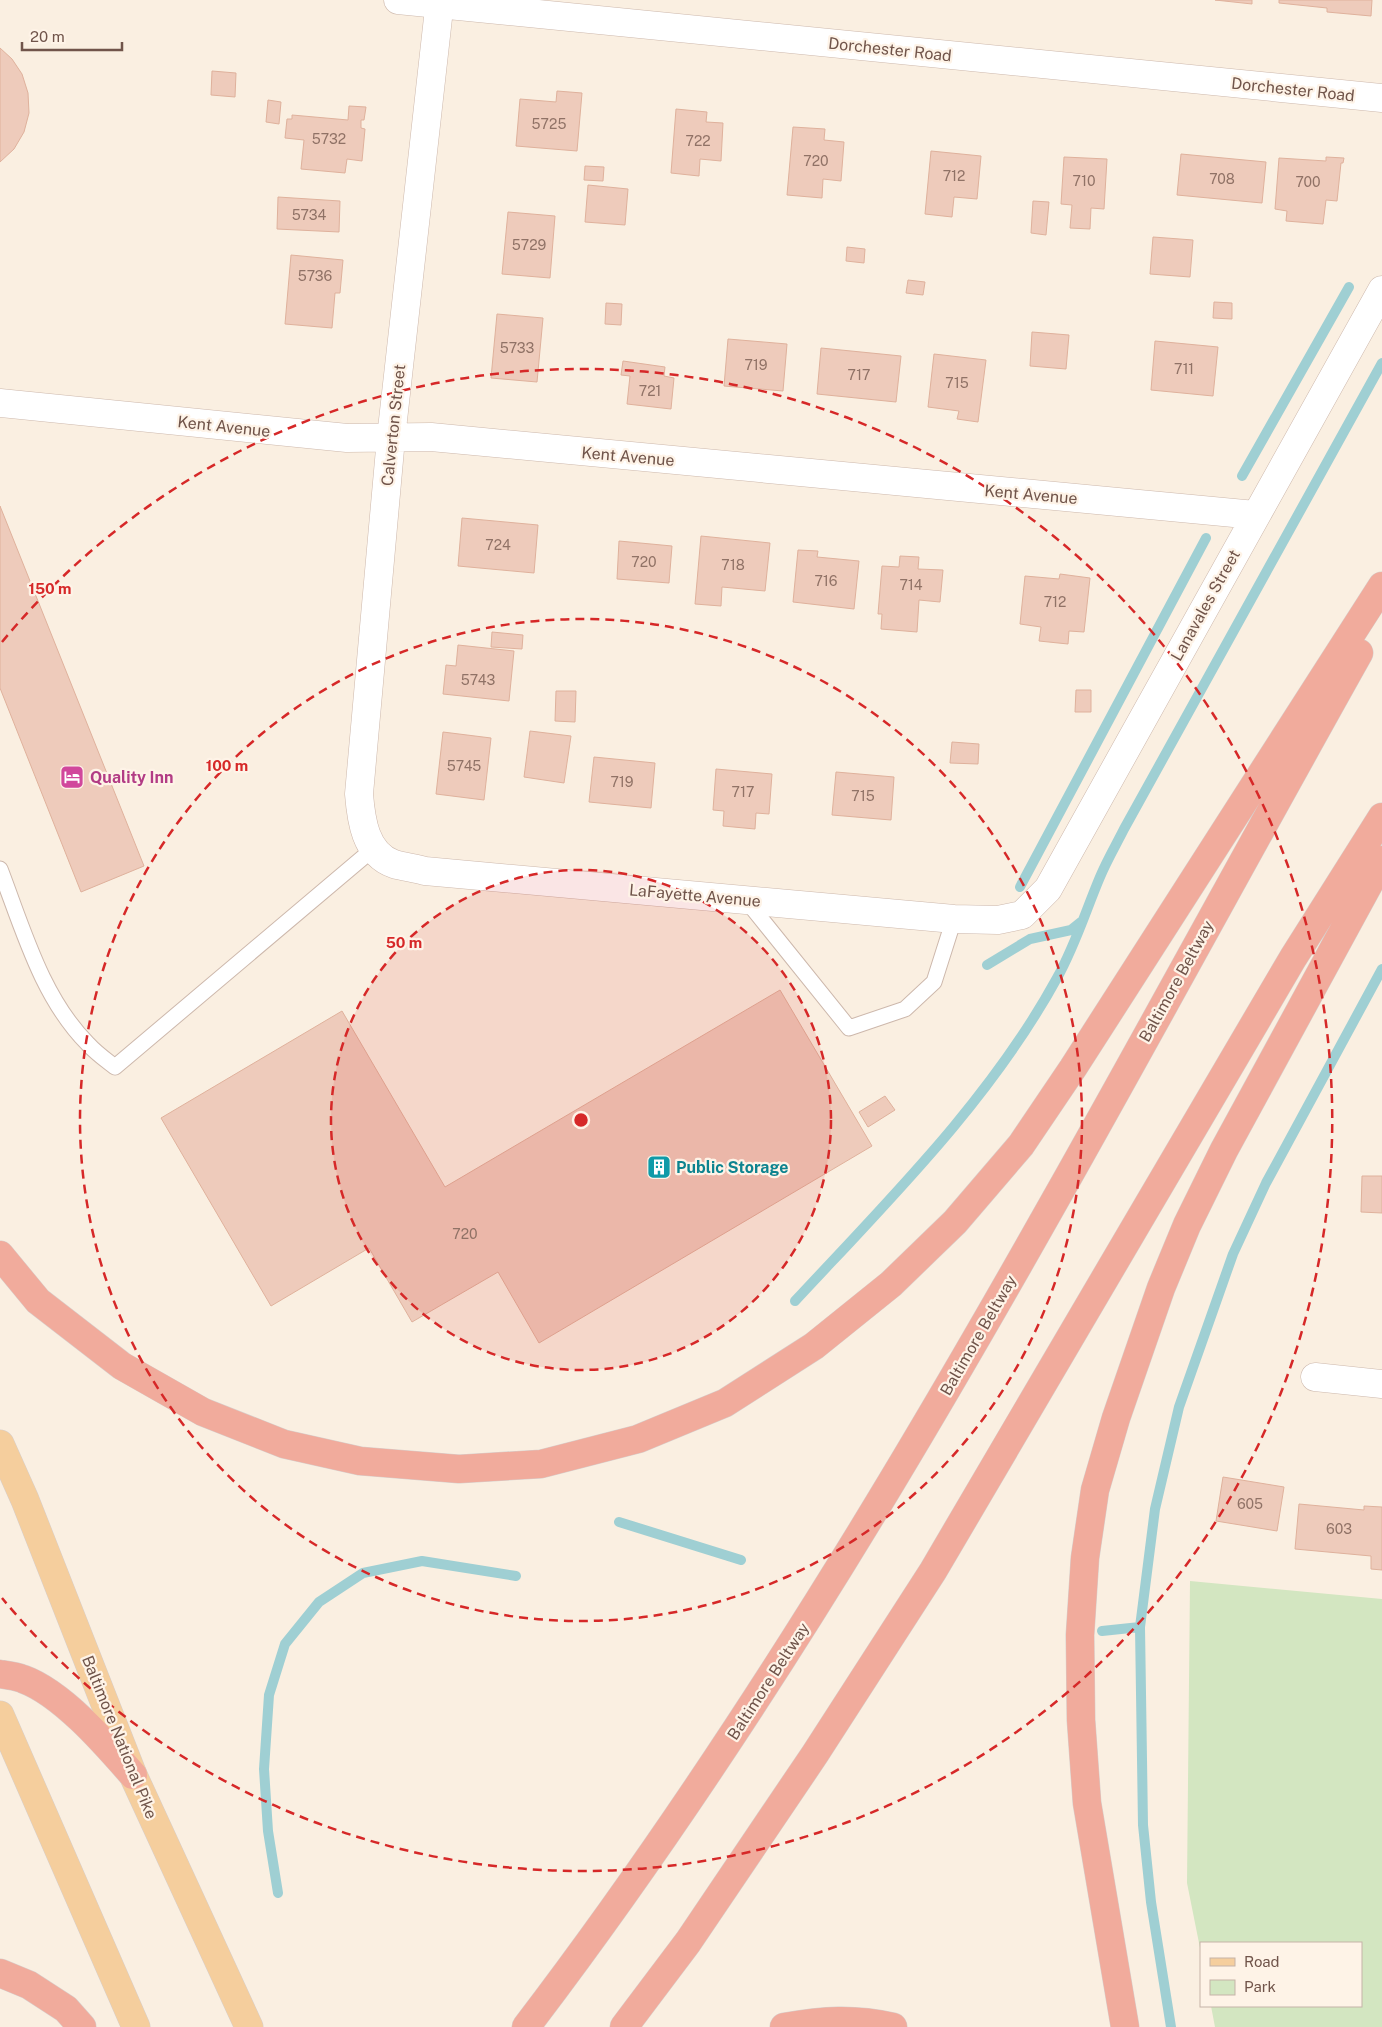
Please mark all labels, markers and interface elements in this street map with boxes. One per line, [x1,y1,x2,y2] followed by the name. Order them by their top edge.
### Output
[22,20,122,52] scale bar
[30,28,65,45] text: 20 m
[827,34,953,65] street label: Dorchester Road
[1230,74,1356,105] street label: Dorchester Road
[532,116,566,132] house number: 5725
[312,131,346,147] house number: 5732
[685,133,711,149] house number: 722
[803,153,829,169] house number: 720
[943,168,965,184] house number: 712
[1209,171,1235,187] house number: 708
[1073,173,1095,189] house number: 710
[1295,174,1321,190] house number: 700
[292,207,327,223] house number: 5734
[512,237,547,253] house number: 5729
[298,268,333,284] house number: 5736
[500,340,534,356] house number: 5733
[744,357,768,373] house number: 719
[1174,361,1194,377] house number: 711
[378,363,409,487] street label: Calverton Street
[848,367,870,383] house number: 717
[945,375,969,391] house number: 715
[639,383,661,399] house number: 721
[176,412,271,441] street label: Kent Avenue
[581,443,675,470] street label: Kent Avenue
[984,481,1078,508] street label: Kent Avenue
[485,537,511,553] house number: 724
[1167,546,1244,664] street label: Lanavales Street
[631,554,657,570] house number: 720
[721,557,745,573] house number: 718
[814,573,838,589] house number: 716
[899,577,923,593] house number: 714
[28,580,72,597] text: 150 m
[1044,594,1066,610] house number: 712
[461,672,495,688] house number: 5743
[206,757,248,774] text: 100 m
[447,758,481,774] house number: 5745
[59,764,85,790] hotel icon: Quality Inn
[90,768,173,787] place label: Quality Inn
[610,774,634,790] house number: 719
[732,784,754,800] house number: 717
[851,788,875,804] house number: 715
[628,880,762,911] street label: LaFayette Avenue
[1135,917,1218,1045] street label: Baltimore Beltway
[386,934,422,951] text: 50 m
[572,1111,590,1129] centre of rings
[646,1154,672,1180] building icon: Public Storage
[676,1158,788,1177] place label: Public Storage
[452,1226,478,1242] house number: 720
[936,1271,1021,1399] street label: Baltimore Beltway
[1237,1496,1263,1512] house number: 605
[1326,1521,1352,1537] house number: 603
[723,1619,814,1743] street label: Baltimore Beltway
[78,1653,161,1822] street label: Baltimore National Pike
[1200,1942,1362,2007] legend
[1244,1953,1280,1970] text: Road
[1244,1978,1276,1995] text: Park

